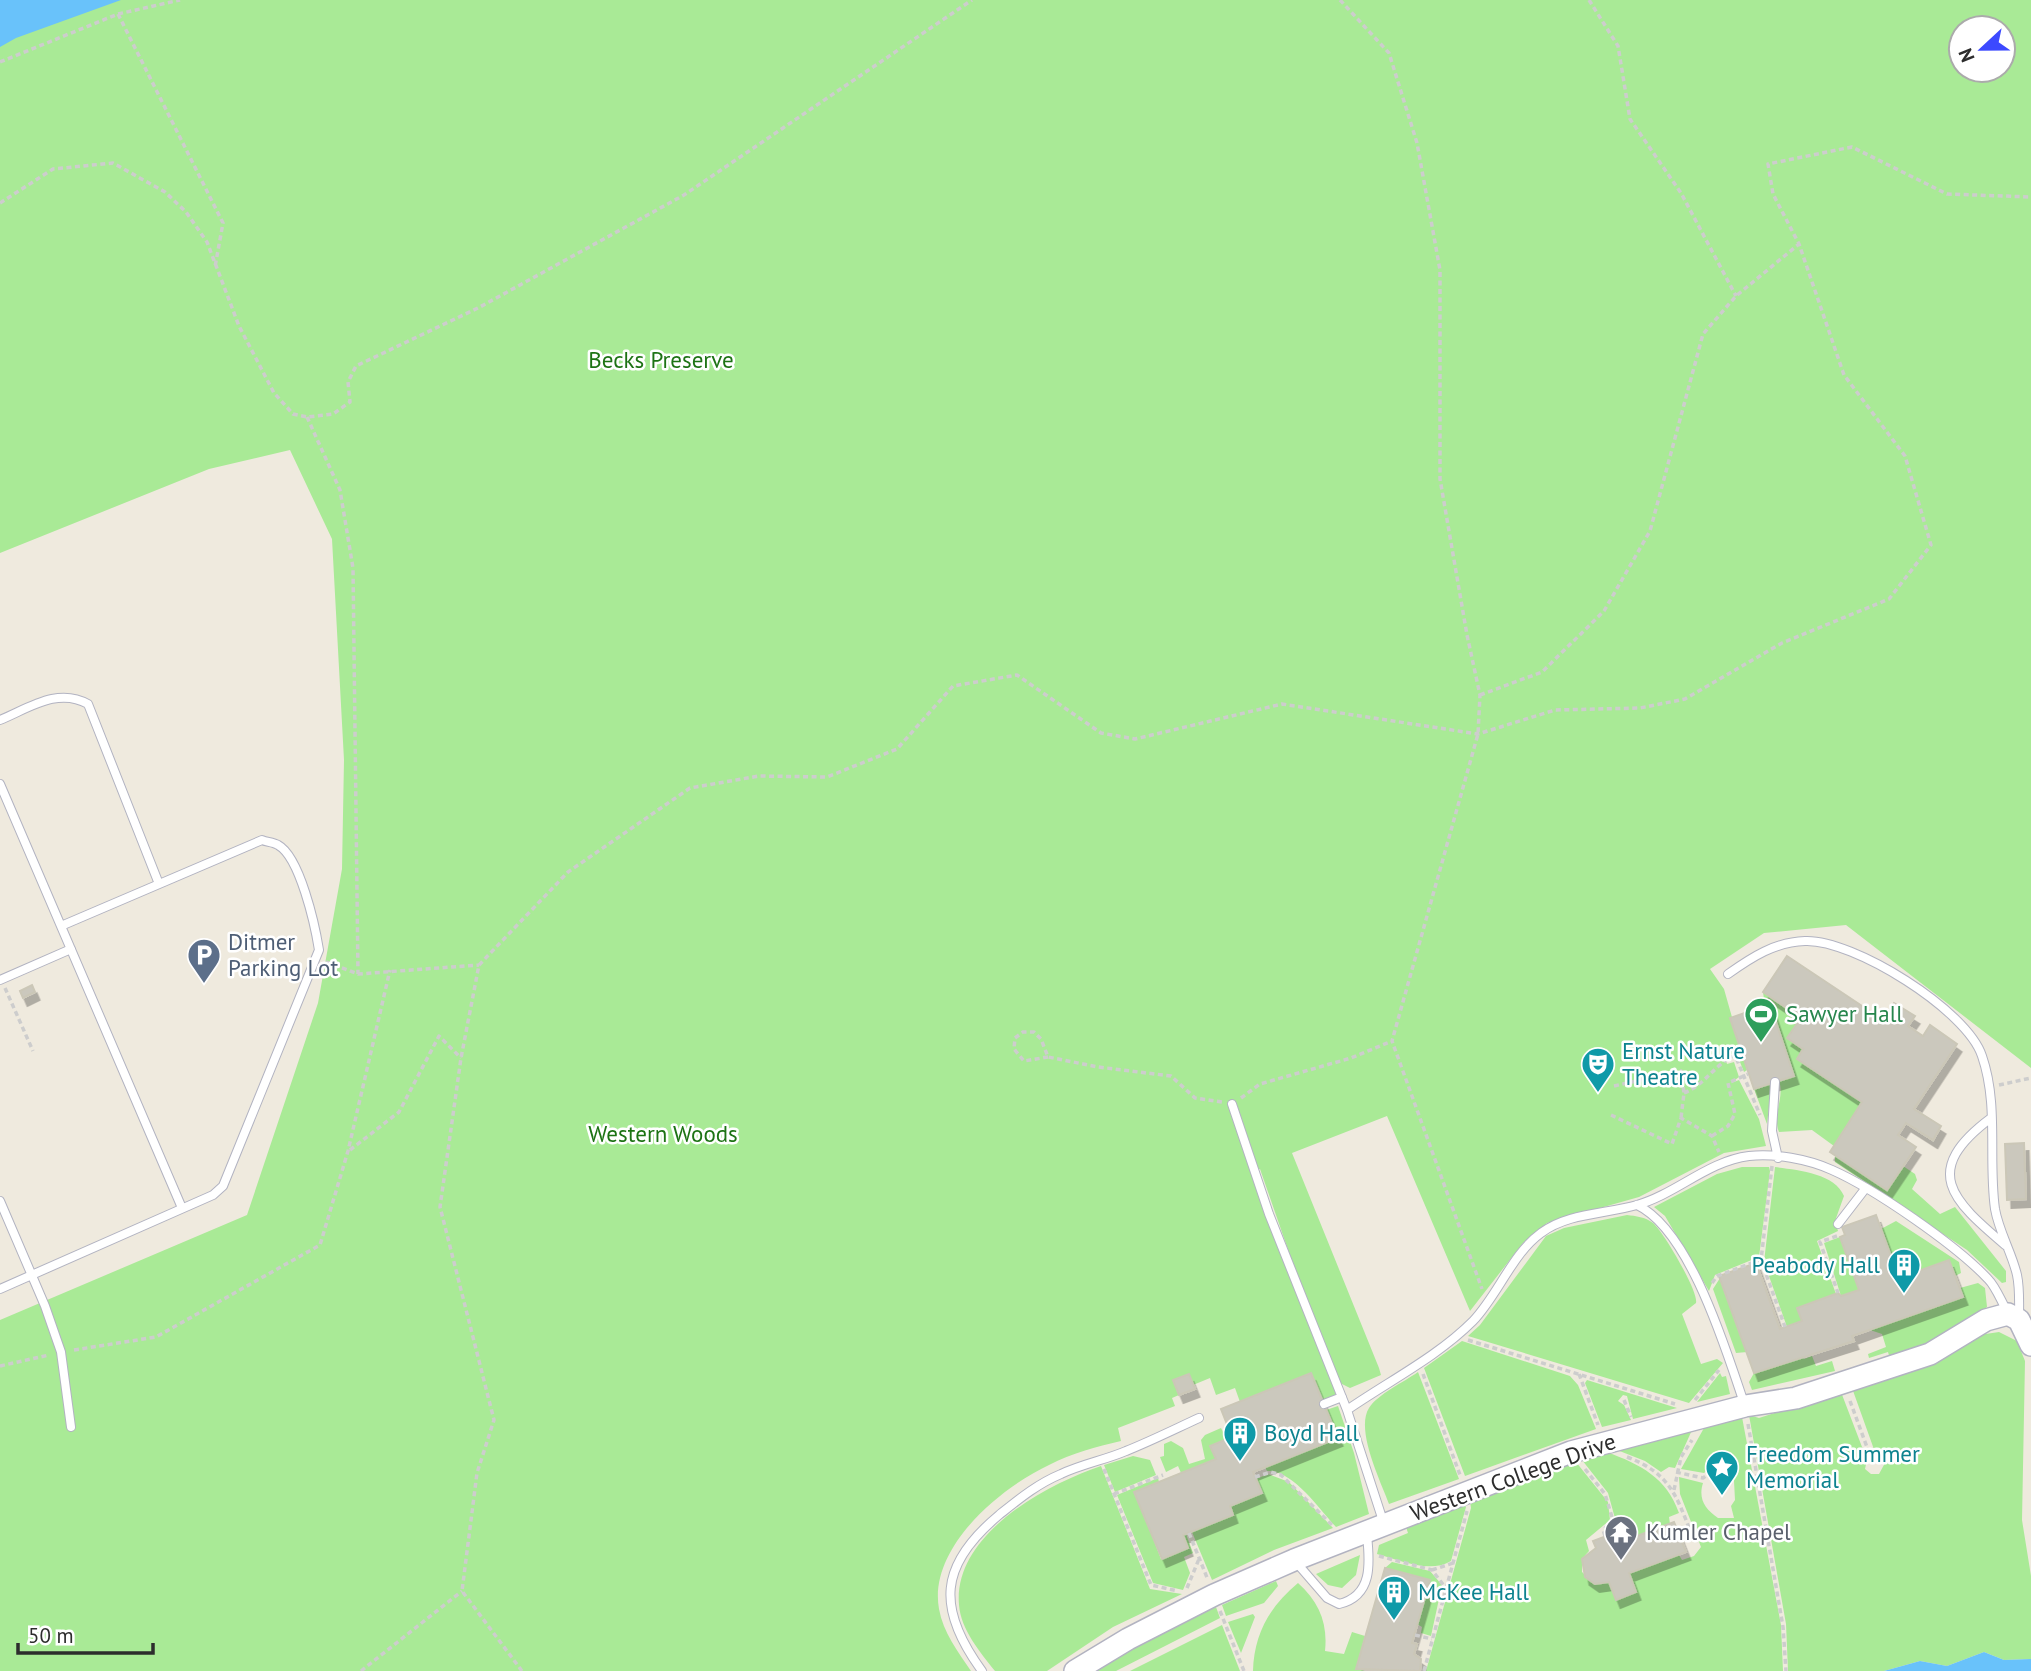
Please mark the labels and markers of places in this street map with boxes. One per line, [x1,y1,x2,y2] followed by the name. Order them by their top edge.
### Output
[228,927,338,982] place label: Ditmer Parking Lot
[185,936,223,985] parking icon: Ditmer Parking Lot
[1742,995,1780,1044] sports icon: Sawyer Hall
[1786,999,1903,1028] place label: Sawyer Hall
[1622,1036,1745,1091] place label: Ernst Nature Theatre
[1579,1045,1617,1094] theatre icon: Ernst Nature Theatre
[1885,1246,1923,1295] building icon: Peabody Hall
[1751,1250,1880,1279] place label: Peabody Hall
[1221,1414,1259,1463] building icon: Boyd Hall
[1264,1418,1359,1447] place label: Boyd Hall
[1746,1439,1920,1494] place label: Freedom Summer Memorial
[1703,1448,1741,1497] place icon: Freedom Summer Memorial
[1602,1513,1640,1562] temple icon: Kumler Chapel
[1646,1517,1791,1546] place label: Kumler Chapel
[1375,1573,1413,1622] building icon: McKee Hall
[1418,1577,1529,1606] place label: McKee Hall

